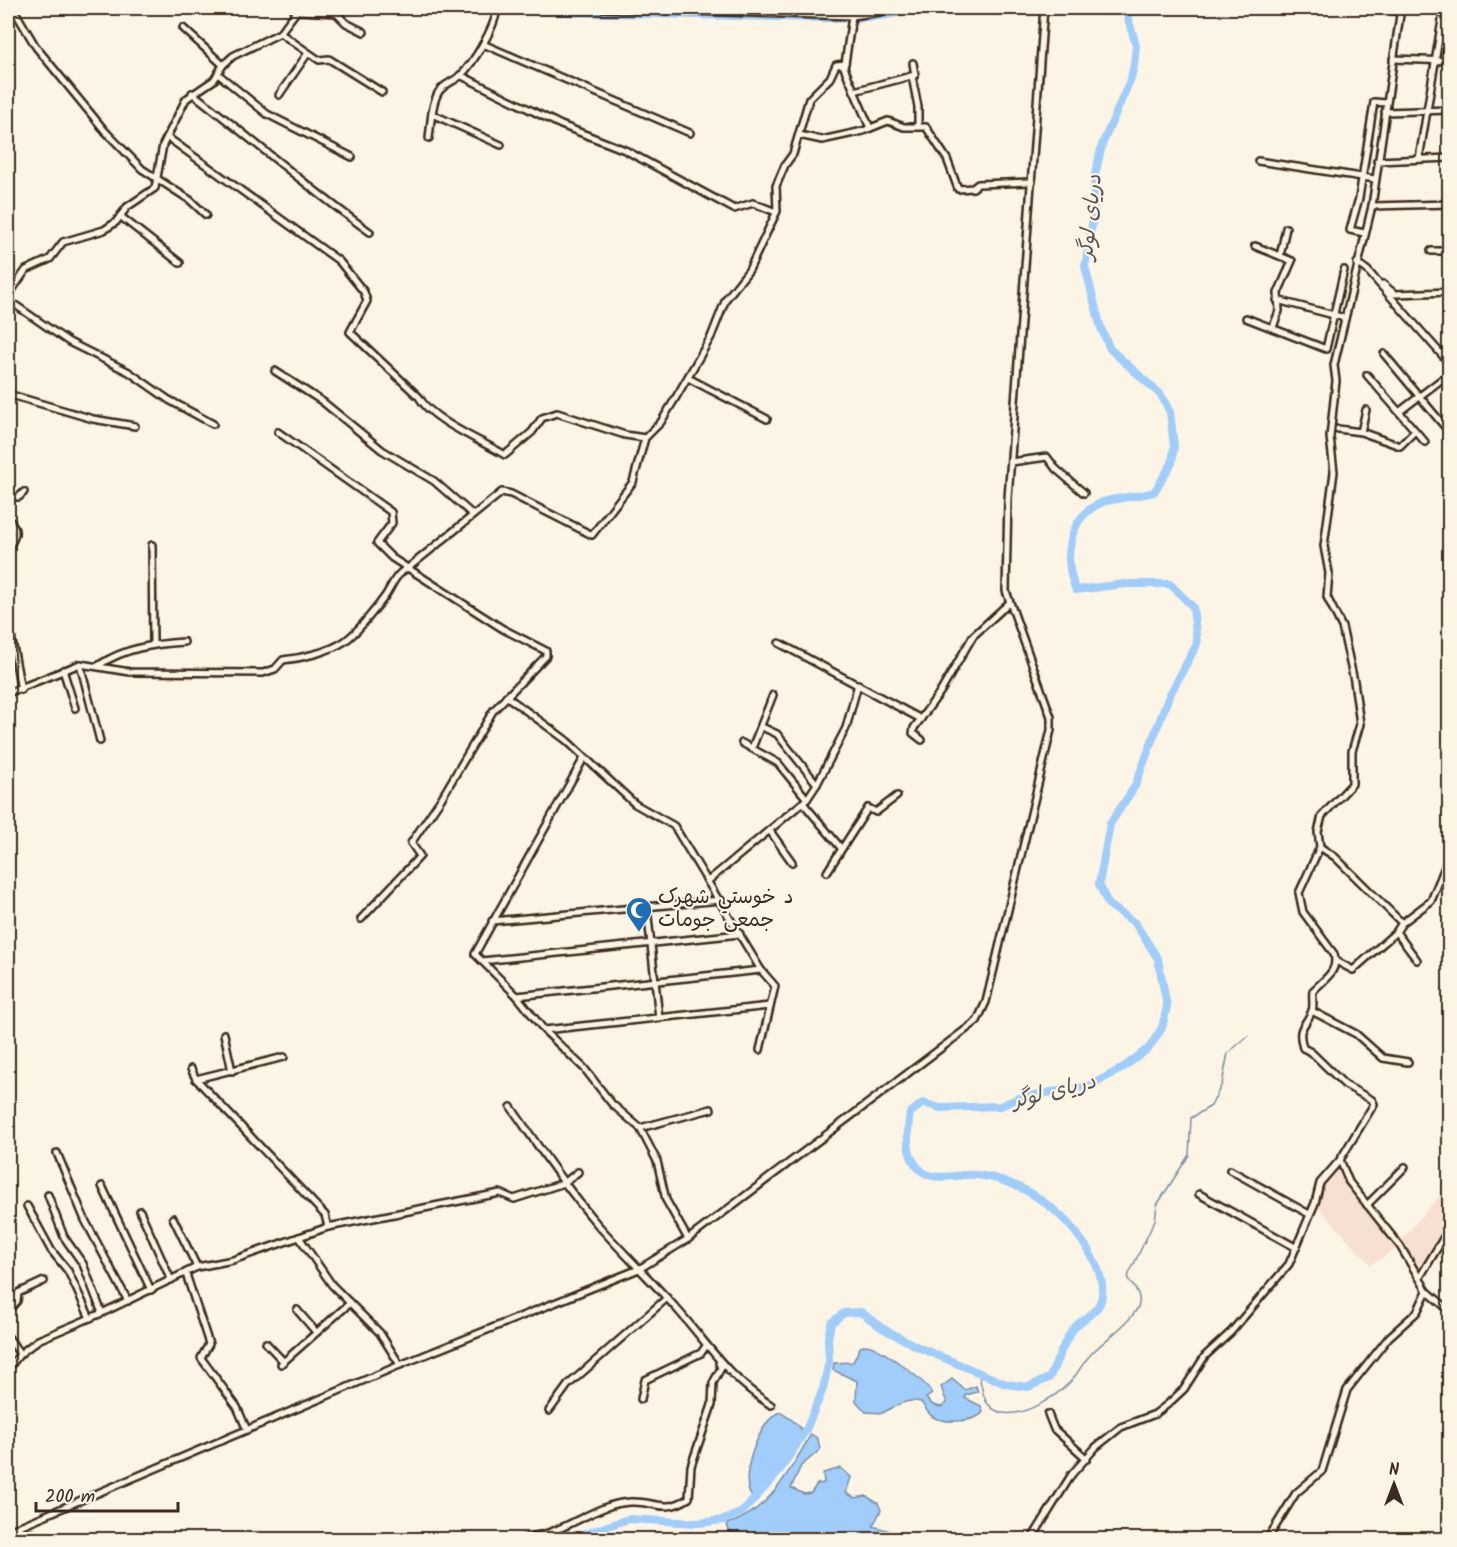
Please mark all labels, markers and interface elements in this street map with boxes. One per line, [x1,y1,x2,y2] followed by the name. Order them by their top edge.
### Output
[1070,173,1112,264] water label: دریای لوگر
[658,882,794,937] place label: د خوستي شهرک جمعی جومات
[624,895,654,933] mosque icon: د خوستي شهرک جمعی جومات
[1006,1066,1099,1119] water label: دریای لوگر
[1364,1454,1424,1514] north arrow
[1389,1458,1399,1483] text: N
[36,1475,178,1513] scale bar
[45,1483,95,1512] text: 200 m

